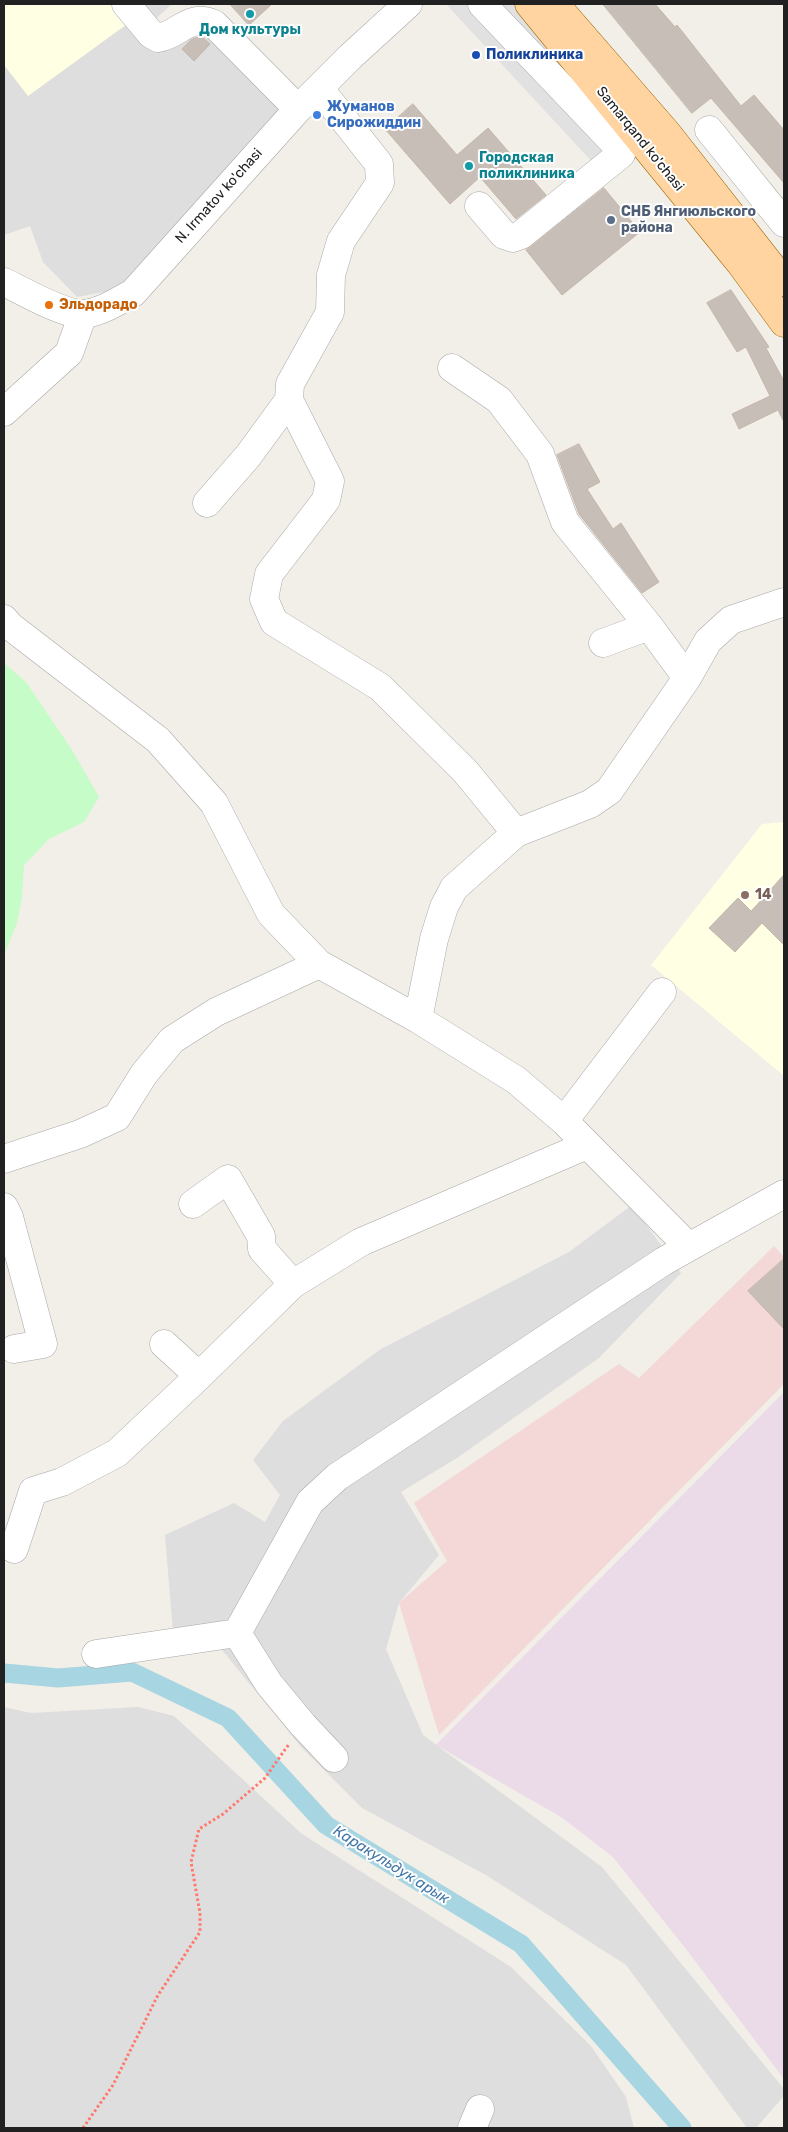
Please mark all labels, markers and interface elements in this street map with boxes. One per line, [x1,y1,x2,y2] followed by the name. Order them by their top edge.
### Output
[244,8,256,20] marker: Дом культуры
[199,22,301,38] place label: Дом культуры
[486,47,583,63] place label: Поликлиника
[470,49,482,61] marker: Поликлиника
[593,83,687,195] street label: Samarqand ko'chasi
[327,99,421,132] place label: Жуманов Сирожиддин
[311,109,323,121] marker: Жуманов Сирожиддин
[172,145,266,247] street label: N. Irmatov ko'chasi
[479,150,575,182] place label: Городская поликлиника
[463,160,475,172] marker: Городская поликлиника
[621,204,756,236] place label: СНБ Янгиюльского района
[605,214,617,226] marker: СНБ Янгиюльского района
[59,297,138,313] place label: Эльдорадо
[43,299,55,311] marker: Эльдорадо
[755,887,772,903] place label: 14
[739,889,751,901] marker: 14
[330,1822,452,1908] water label: Каракульдук арык

